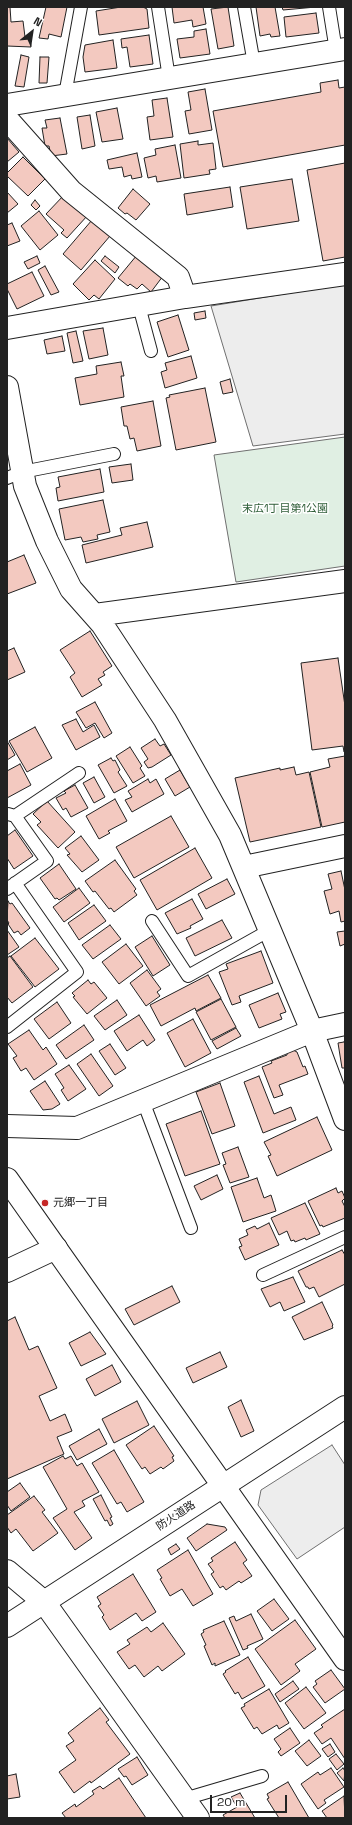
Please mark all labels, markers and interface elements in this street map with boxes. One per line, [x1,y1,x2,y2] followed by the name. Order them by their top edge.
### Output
[12,12,52,52] north arrow
[31,14,45,30] text: N
[242,502,328,516] park label: 末広1丁目第1公園
[53,1196,108,1210] place label: 元郷一丁目
[40,1198,50,1208] marker: 元郷一丁目
[154,1498,198,1534] street label: 防火道路
[212,1787,289,1813] scale bar
[217,1794,245,1810] text: 20 m

